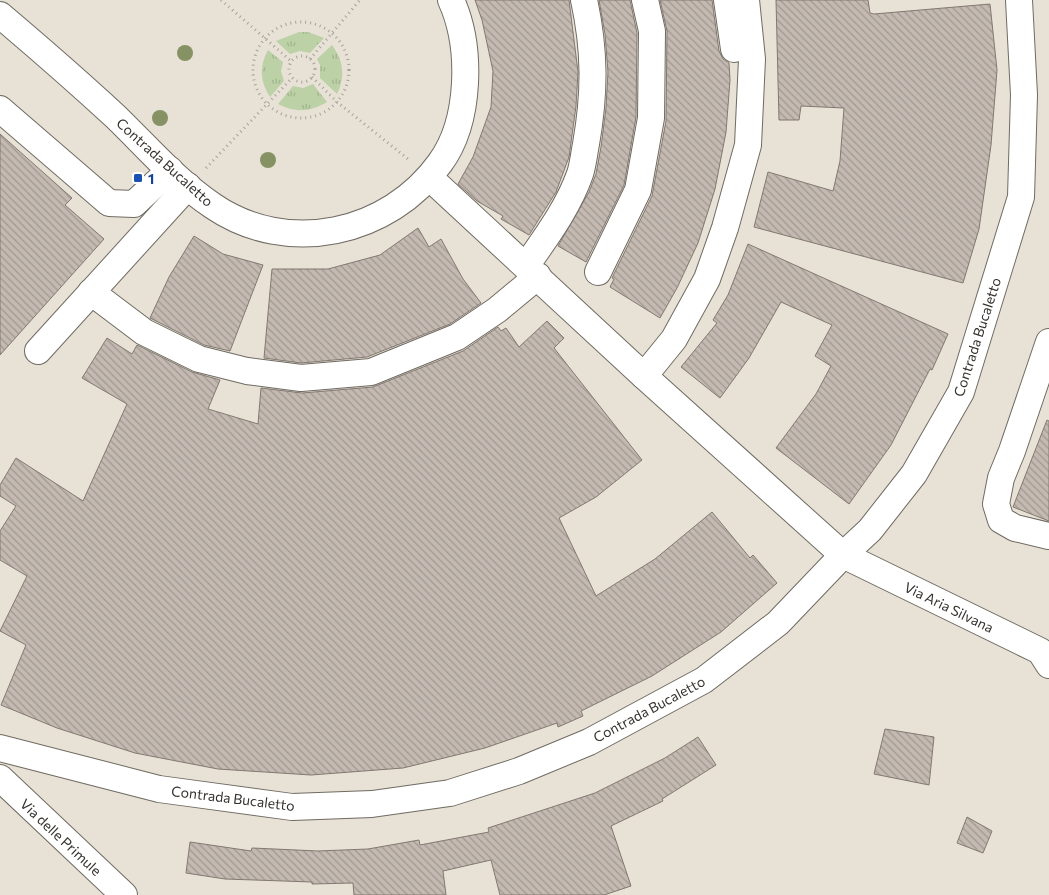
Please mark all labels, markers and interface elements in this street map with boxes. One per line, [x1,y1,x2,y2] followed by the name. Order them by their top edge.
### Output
[113,114,217,210] street label: Contrada Bucaletto
[148,170,154,187] place label: 1
[132,172,144,184] marker: 1
[950,275,1004,399] street label: Contrada Bucaletto
[902,578,996,636] street label: Via Aria Silvana
[590,672,708,746] street label: Contrada Bucaletto
[170,782,296,814] street label: Contrada Bucaletto
[17,795,105,879] street label: Via delle Primule

